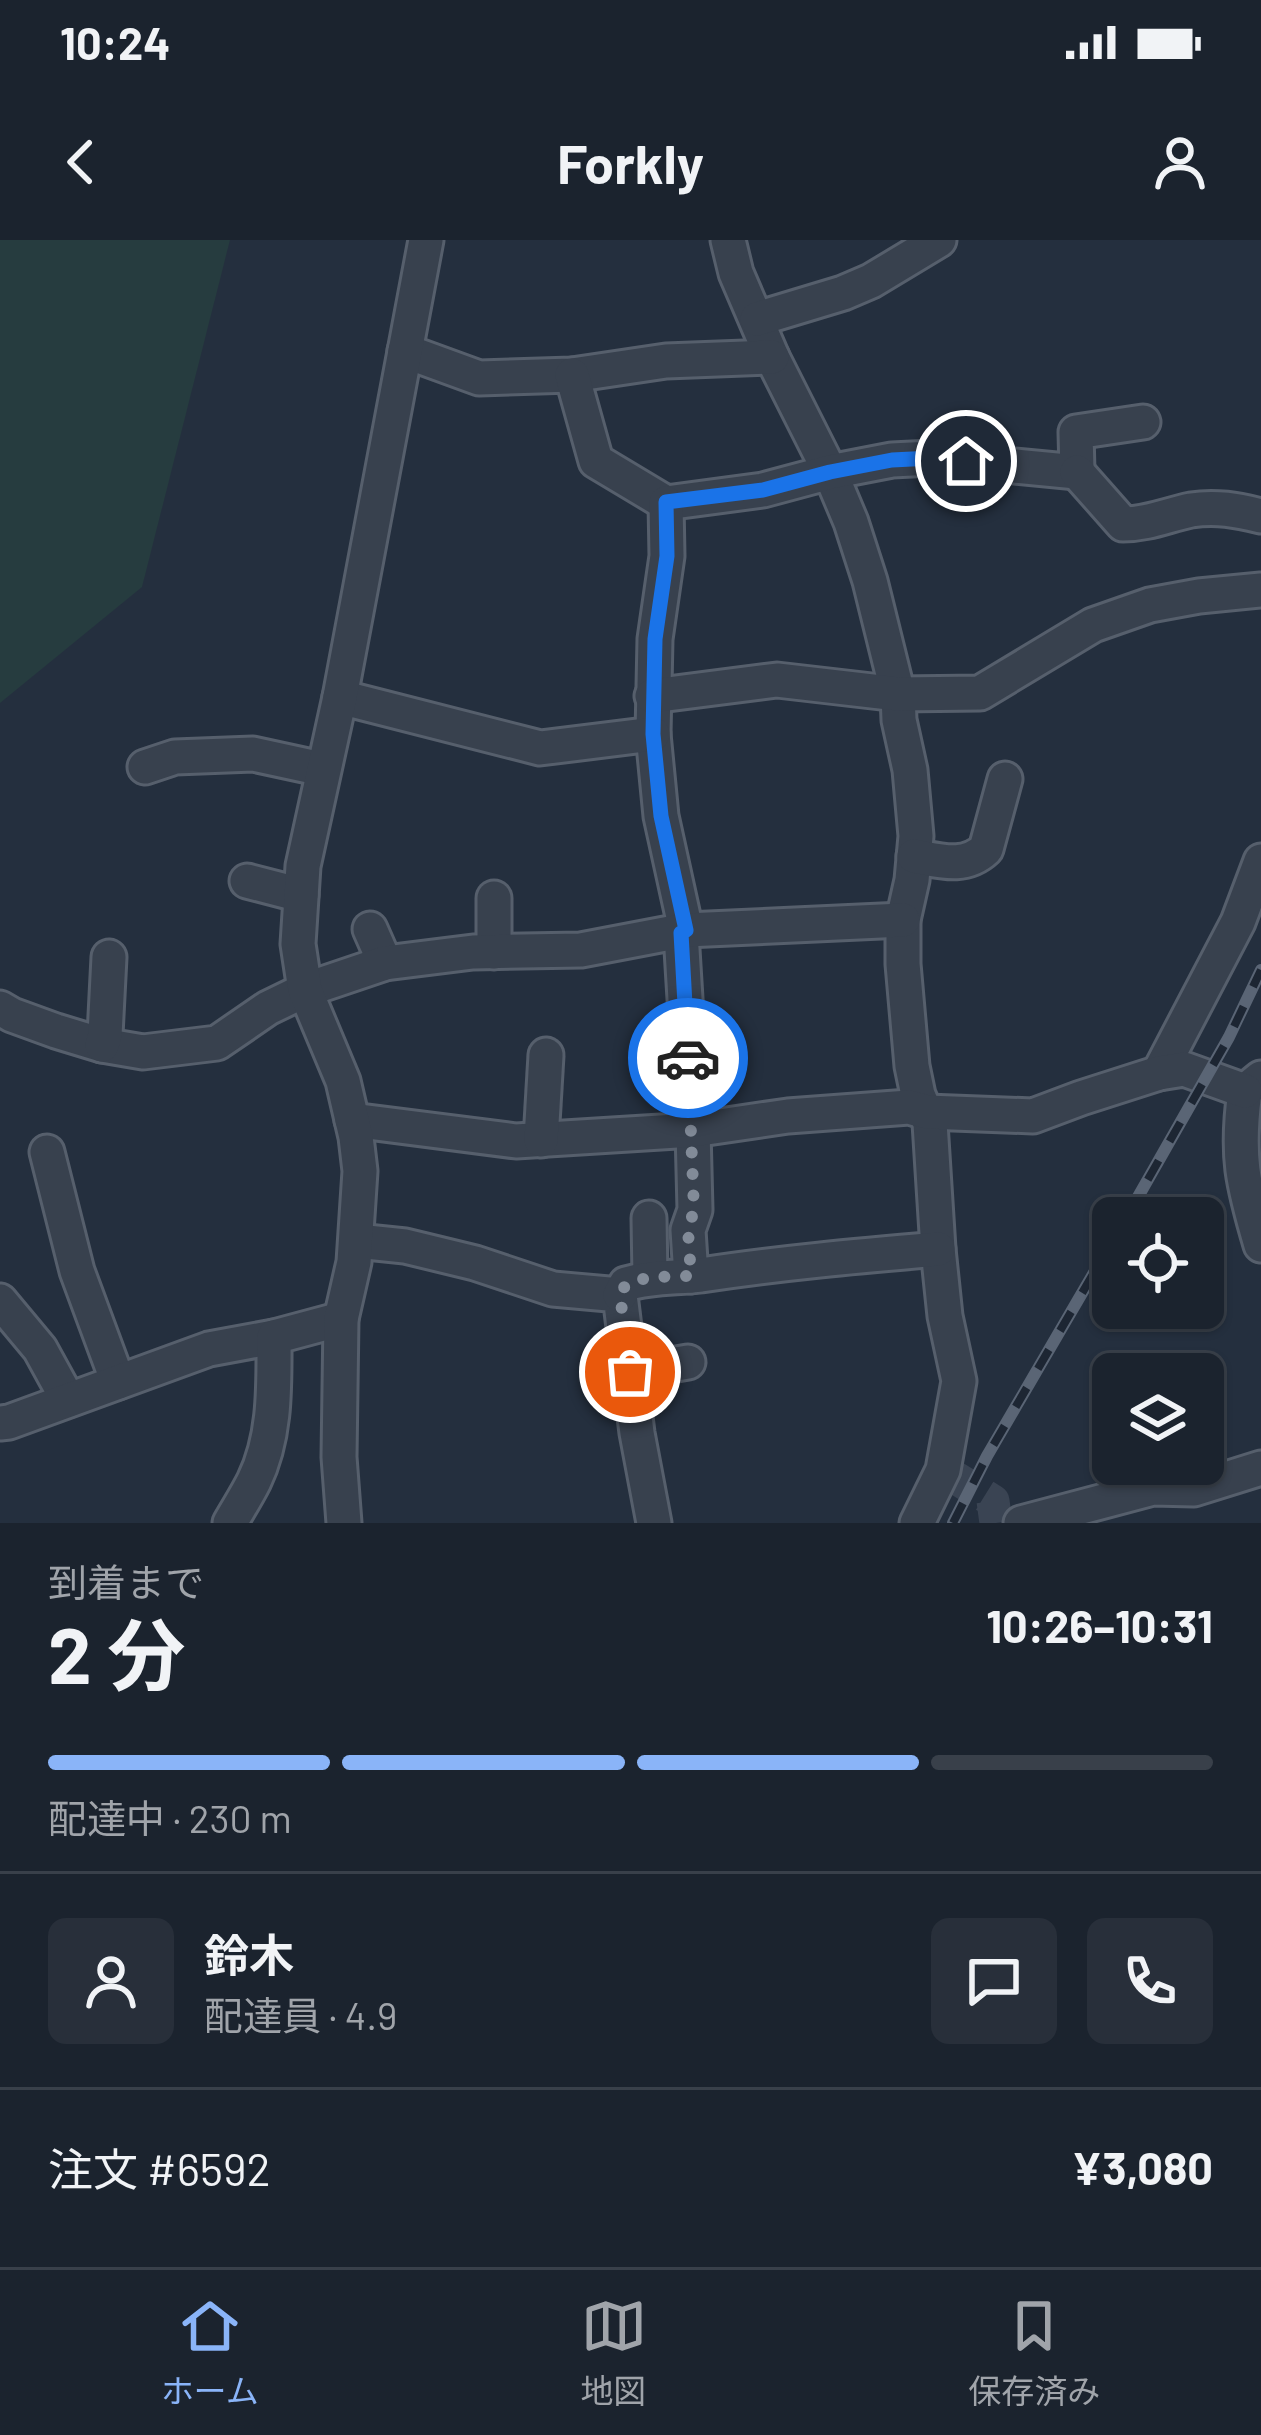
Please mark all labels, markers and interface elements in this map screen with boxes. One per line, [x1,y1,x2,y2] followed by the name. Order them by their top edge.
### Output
[60,15,170,69] text: 10:24
[48,129,114,195] icon: back
[1147,129,1213,195] icon: person
[557,130,704,195] text: Forkly
[915,410,1017,512] pin
[933,428,999,494] icon: home
[628,998,748,1118] courier
[655,1025,721,1091] icon: car
[1092,1197,1224,1485] map controls
[1092,1197,1224,1329] button: locate
[579,1321,681,1423] pin
[597,1339,663,1405] icon: bag
[1092,1353,1224,1485] button: layers
[48,1558,204,1605] text: 到着まで
[986,1598,1213,1652] text: 10:26–10:31
[48,1606,185,1700] text: 2 分
[48,1794,292,1841] text: 配達中 · 230 m
[48,1918,174,2044] button: person
[931,1918,1057,2044] button: chat
[1087,1918,1213,2044] button: phone
[204,1927,294,1981] text: 鈴木
[204,1991,397,2038] text: 配達員 · 4.9
[1071,2140,1213,2194] text: ¥3,080
[48,2141,271,2195] text: 注文 #6592
[161,2293,259,2413] tab: ホーム
[581,2293,647,2413] tab: 地図
[968,2293,1100,2413] tab: 保存済み

